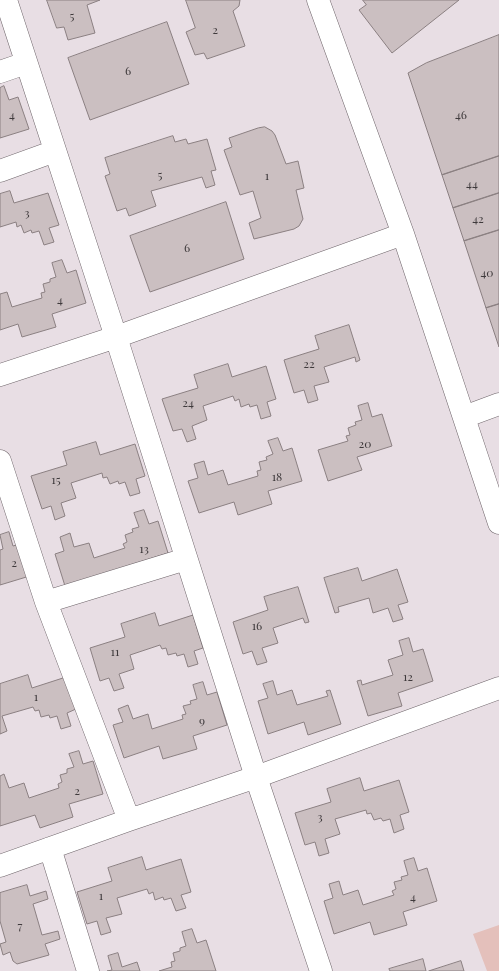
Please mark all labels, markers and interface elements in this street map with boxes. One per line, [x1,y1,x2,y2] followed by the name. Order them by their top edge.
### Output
[70,9,74,23] house number: 5
[212,23,218,37] house number: 2
[125,64,131,78] house number: 6
[9,108,15,122] house number: 4
[455,108,467,122] house number: 46
[158,168,162,182] house number: 5
[265,169,269,183] house number: 1
[466,177,478,191] house number: 44
[24,206,30,220] house number: 3
[472,212,484,226] house number: 42
[184,241,190,255] house number: 6
[480,266,494,280] house number: 40
[57,293,63,307] house number: 4
[303,357,315,371] house number: 22
[182,396,194,410] house number: 24
[359,437,371,451] house number: 20
[272,470,282,484] house number: 18
[51,473,61,487] house number: 15
[139,542,149,556] house number: 13
[11,556,17,570] house number: 2
[252,619,262,633] house number: 16
[111,645,119,659] house number: 11
[403,670,413,684] house number: 12
[34,690,38,704] house number: 1
[199,714,205,728] house number: 9
[74,784,80,798] house number: 2
[317,810,323,824] house number: 3
[99,889,103,903] house number: 1
[410,890,416,904] house number: 4
[18,919,22,933] house number: 7

